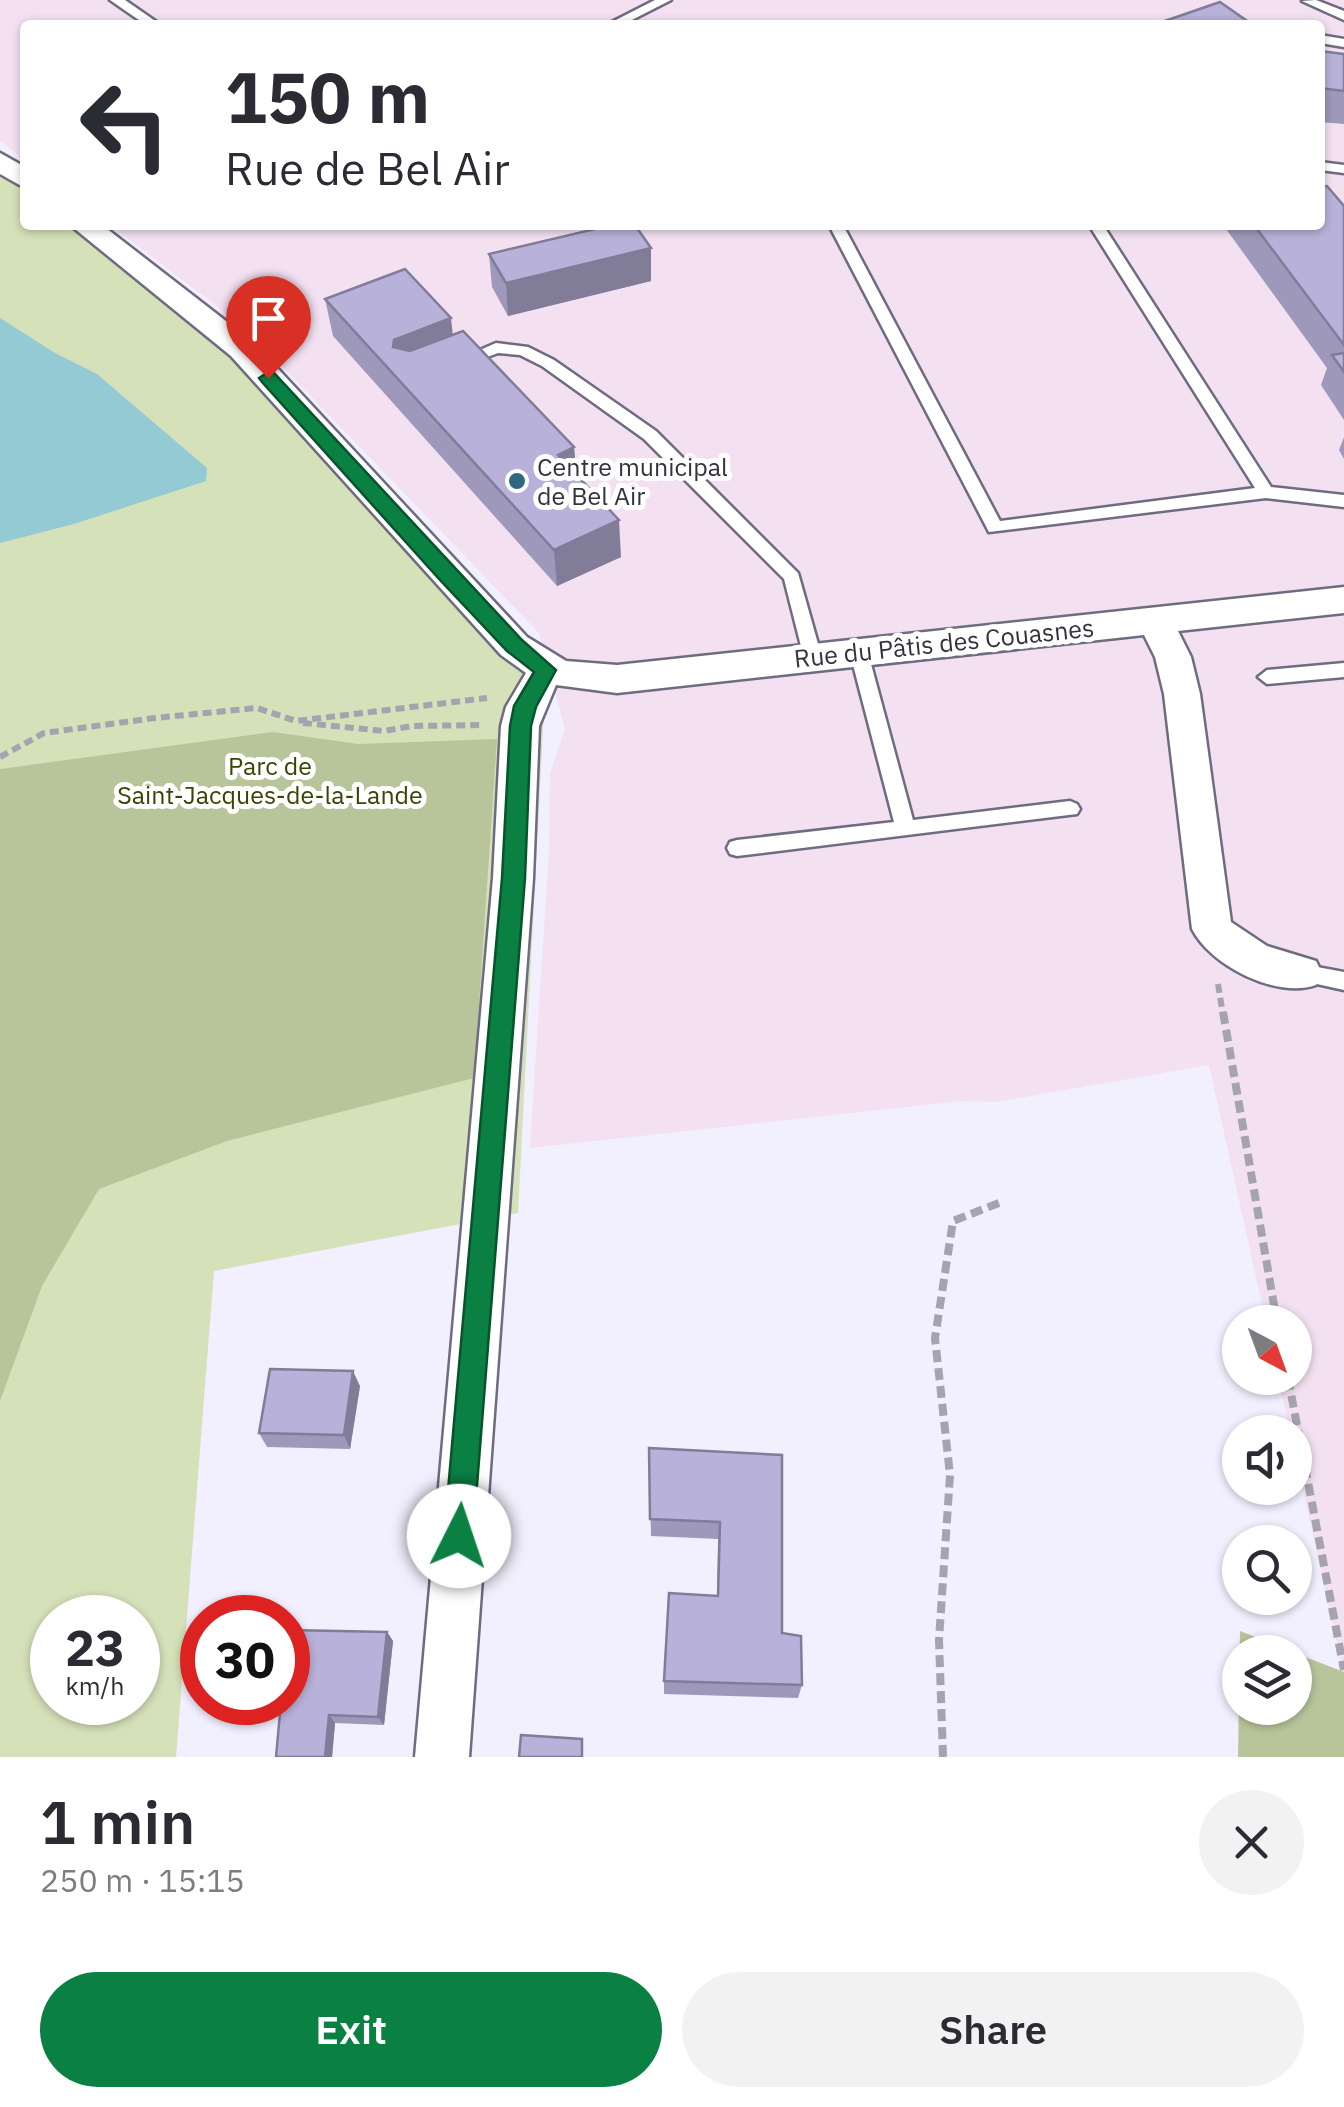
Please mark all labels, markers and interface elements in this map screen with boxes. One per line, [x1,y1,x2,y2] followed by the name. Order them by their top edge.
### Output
[225,51,430,142] text: 150 m
[60,60,190,190] icon: left
[225,139,510,197] text: Rue de Bel Air
[226,276,311,379] pin
[241,291,296,346] icon: arrive
[537,450,728,512] place label: Centre municipal de Bel Air
[506,470,528,492] marker: Centre municipal de Bel Air
[792,610,1096,675] street label: Rue du Pâtis des Couasnes
[117,749,423,811] park label: Parc de Saint-Jacques-de-la-Lande
[1222,1305,1312,1395] north arrow
[1222,1305,1312,1725] map controls
[1222,1415,1312,1505] button: sound
[407,1484,511,1588] position arrow
[1222,1525,1312,1615] button: search
[180,1595,310,1725] speed limit sign: 30
[65,1615,125,1680] text: 23
[1222,1635,1312,1725] button: layers
[66,1669,124,1702] text: km/h
[40,1782,195,1861] text: 1 min
[1199,1790,1304,1895] button: close
[40,1859,245,1901] text: 250 m · 15:15
[40,1972,662,2087] button: Exit
[682,1972,1304,2087] button: Share

